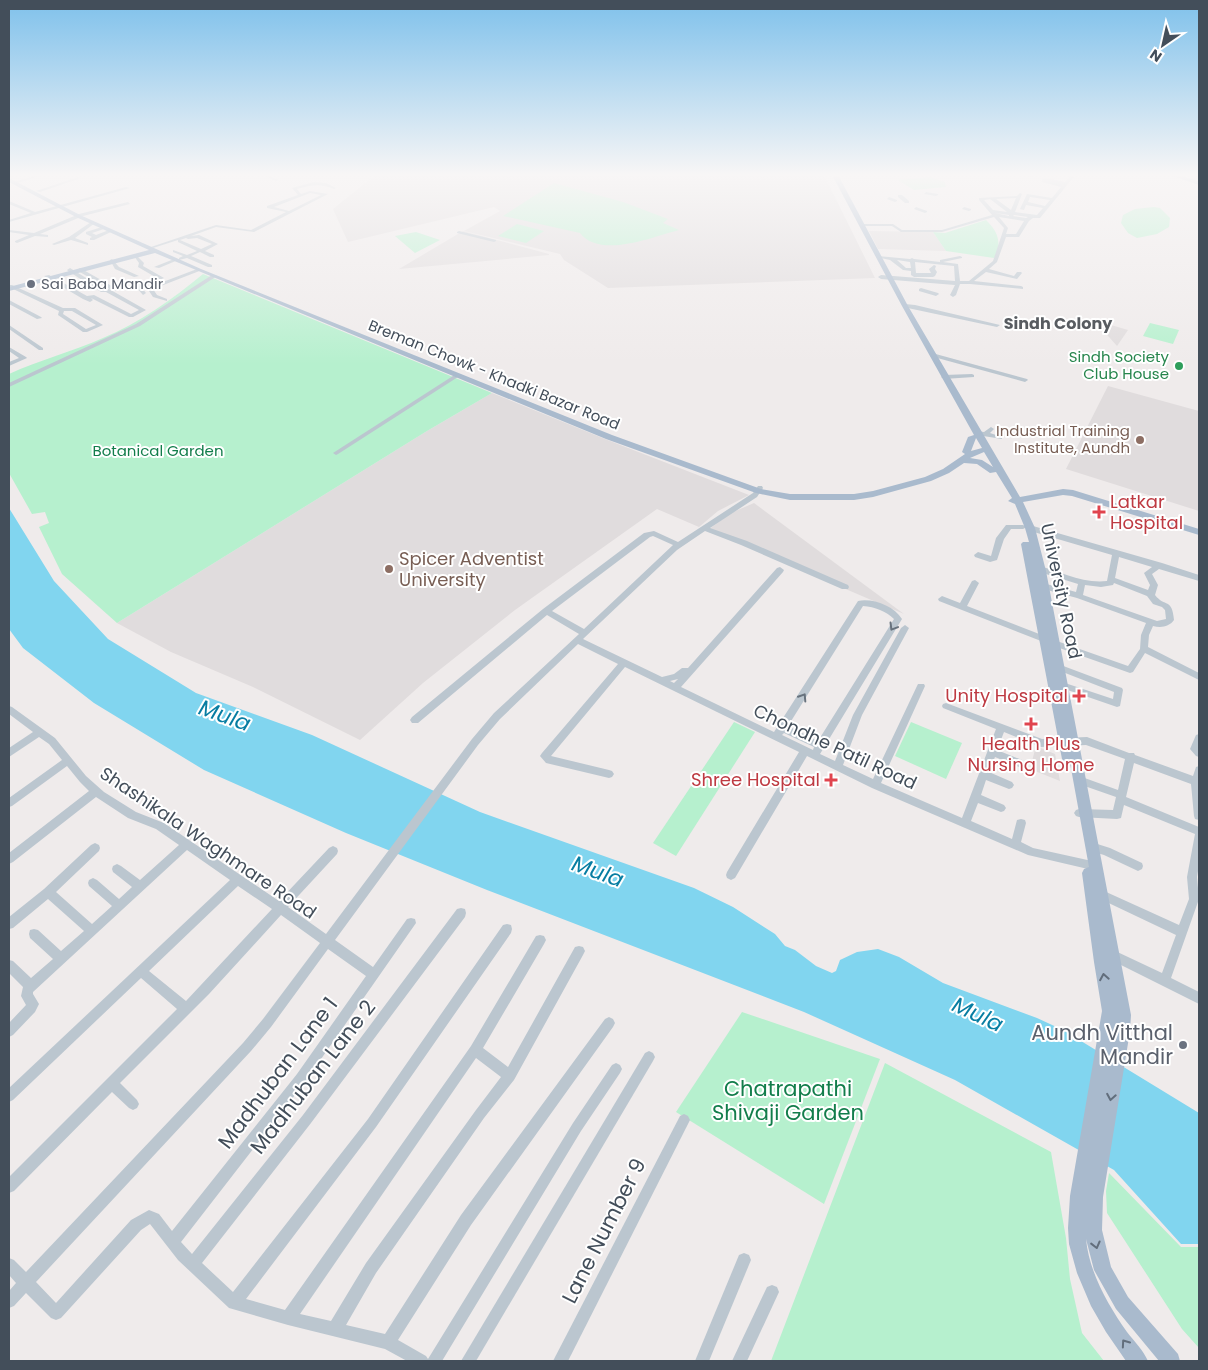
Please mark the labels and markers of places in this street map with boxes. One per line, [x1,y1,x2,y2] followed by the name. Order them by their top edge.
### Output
[41,273,164,294] place label: Sai Baba Mandir
[25,278,37,290] marker: Sai Baba Mandir
[1069,346,1170,384] place label: Sindh Society Club House
[1173,360,1185,372] marker: Sindh Society Club House
[996,420,1130,458] place label: Industrial Training Institute, Aundh
[1134,434,1146,446] marker: Industrial Training Institute, Aundh
[1110,489,1183,535] place label: Latkar Hospital
[1092,505,1106,519] marker: Latkar Hospital
[399,546,544,592] place label: Spicer Adventist University
[383,563,395,575] marker: Spicer Adventist University
[945,683,1068,708] place label: Unity Hospital
[1072,689,1086,703] marker: Unity Hospital
[1024,717,1038,731] marker: Health Plus Nursing Home
[968,731,1094,777] place label: Health Plus Nursing Home
[691,767,820,792] place label: Shree Hospital
[824,773,838,787] marker: Shree Hospital
[1031,1018,1173,1071] place label: Aundh Vitthal Mandir
[1177,1039,1189,1051] marker: Aundh Vitthal Mandir

